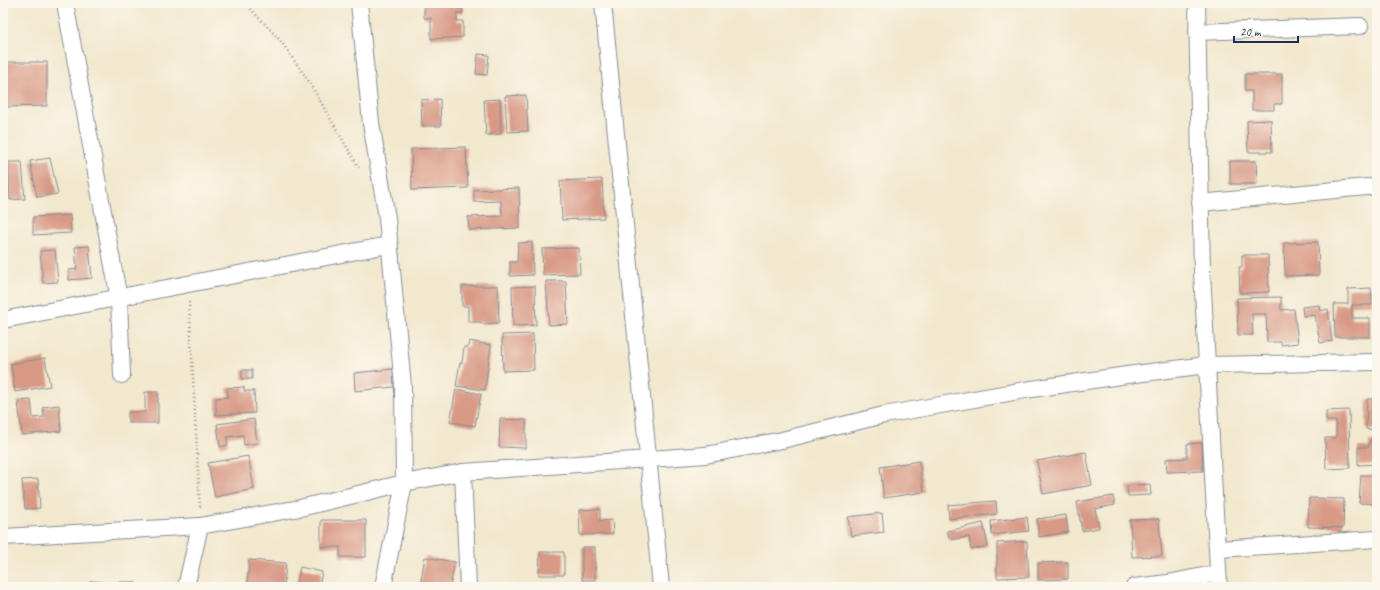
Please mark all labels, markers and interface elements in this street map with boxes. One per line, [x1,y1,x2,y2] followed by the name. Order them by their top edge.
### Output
[1234,18,1298,44] scale bar
[1240,24,1262,40] text: 20 m

